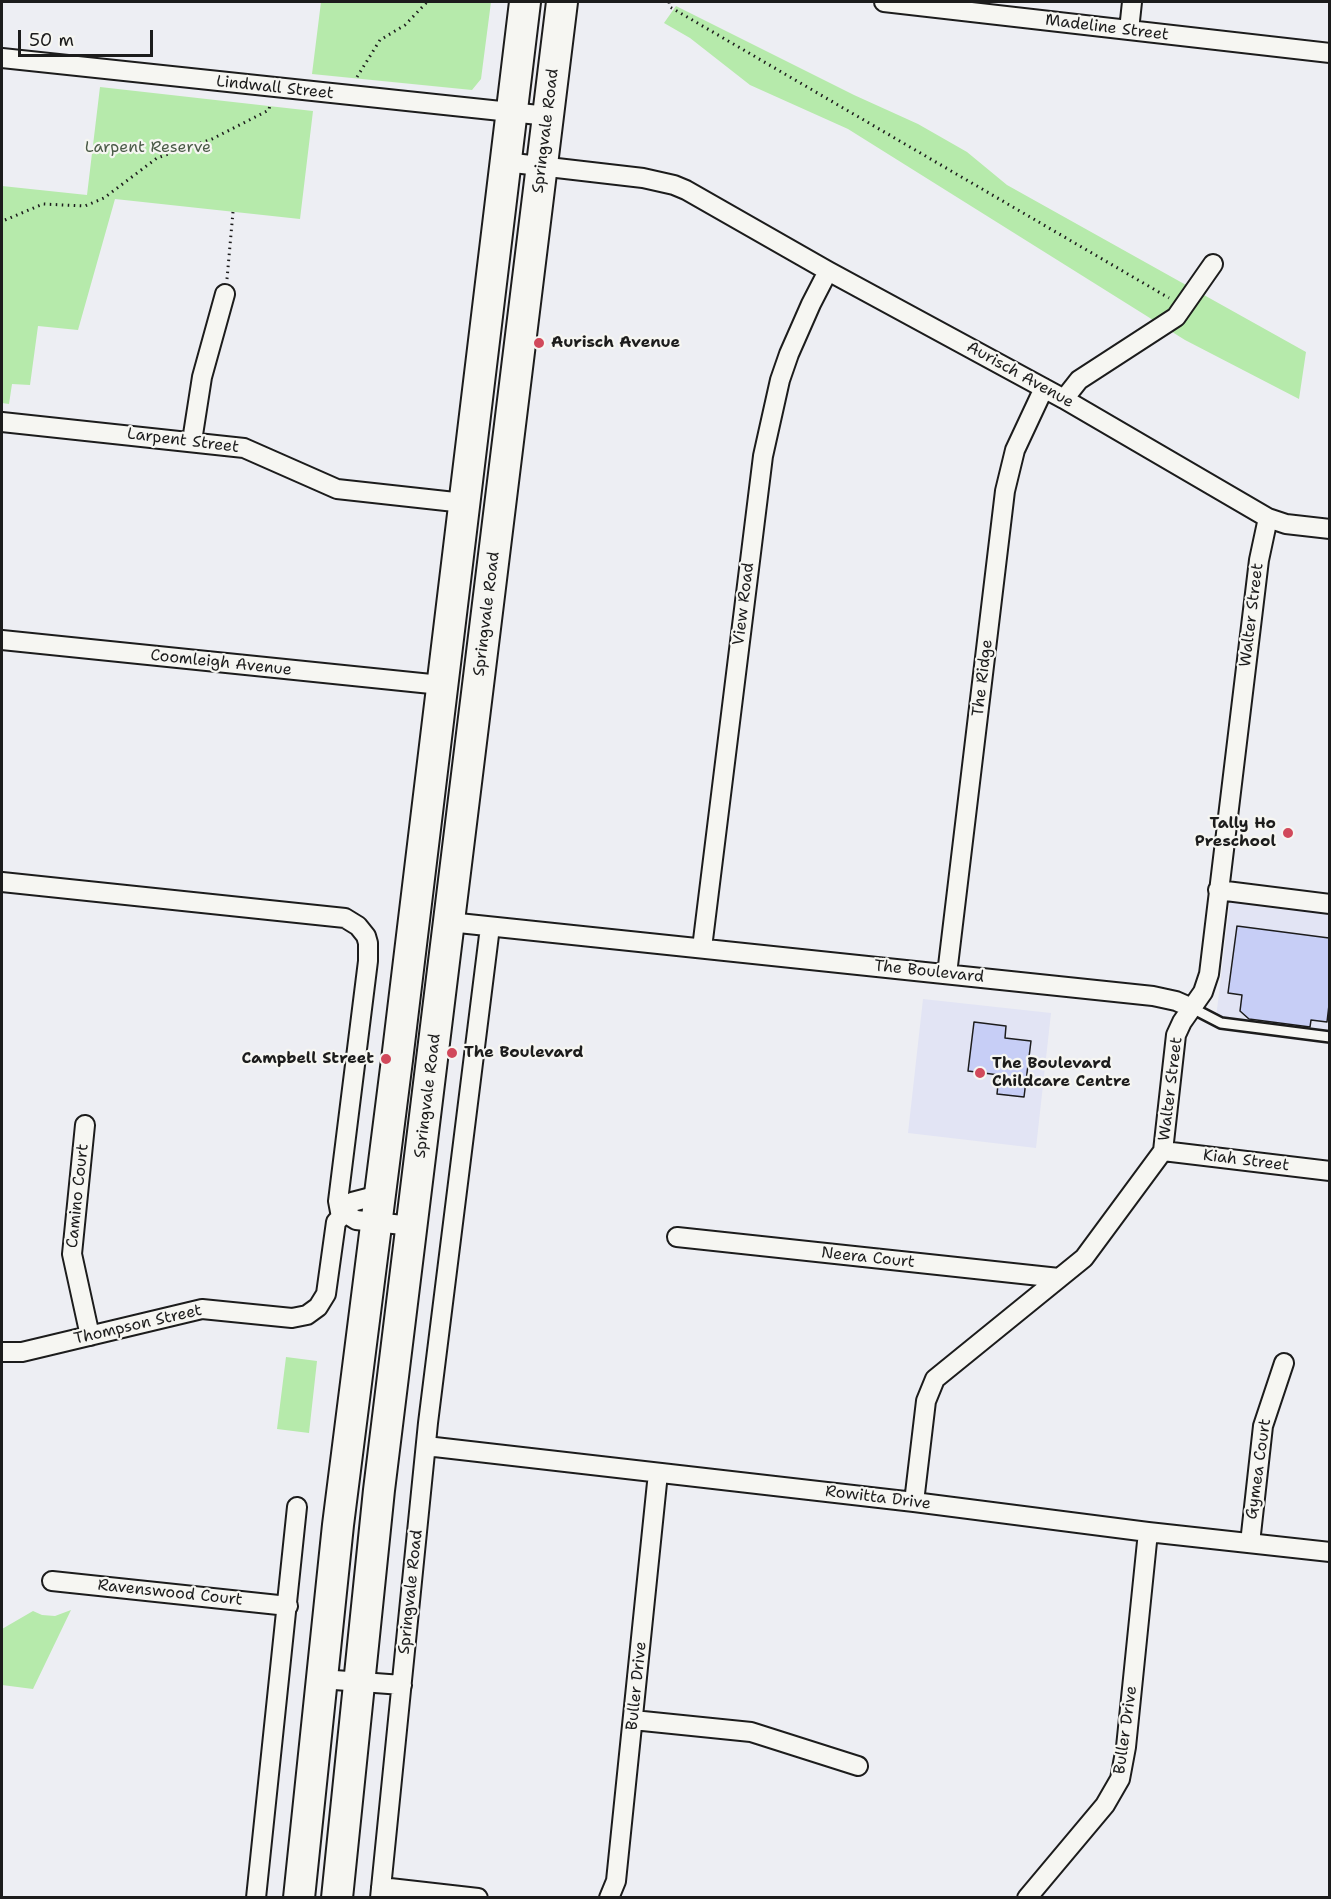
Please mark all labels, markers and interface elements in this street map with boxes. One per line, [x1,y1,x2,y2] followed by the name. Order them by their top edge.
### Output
[1044,11,1170,45] street label: Madeline Street
[21,18,156,56] scale bar
[29,28,74,52] text: 50 m
[529,68,563,194] street label: Springvale Road
[215,72,335,104] street label: Lindwall Street
[85,138,211,158] park label: Larpent Reserve
[551,333,680,353] place label: Aurisch Avenue
[532,336,546,350] marker: Aurisch Avenue
[963,338,1077,412] street label: Aurisch Avenue
[126,425,240,457] street label: Larpent Street
[470,551,504,677] street label: Springvale Road
[729,561,759,647] street label: View Road
[1236,562,1268,668] street label: Walter Street
[969,638,997,718] street label: The Ridge
[149,646,293,680] street label: Coomleigh Avenue
[1195,814,1276,852] place label: Tally Ho Preschool
[1281,826,1295,840] marker: Tally Ho Preschool
[873,957,985,987] street label: The Boulevard
[411,1033,445,1159] street label: Springvale Road
[1155,1036,1187,1142] street label: Walter Street
[464,1043,584,1063] place label: The Boulevard
[445,1046,459,1060] marker: The Boulevard
[241,1049,374,1069] place label: Campbell Street
[379,1052,393,1066] marker: Campbell Street
[992,1054,1131,1092] place label: The Boulevard Childcare Centre
[973,1066,987,1080] marker: The Boulevard Childcare Centre
[63,1143,93,1249] street label: Camino Court
[1202,1146,1290,1176] street label: Kiah Street
[820,1244,916,1272] street label: Neera Court
[72,1301,204,1349] street label: Thompson Street
[1242,1417,1276,1521] street label: Gymea Court
[824,1482,932,1514] street label: Rowitta Drive
[395,1529,427,1655] street label: Springvale Road
[97,1576,243,1610] street label: Ravenswood Court
[623,1641,651,1731] street label: Buller Drive
[1110,1684,1142,1776] street label: Buller Drive

